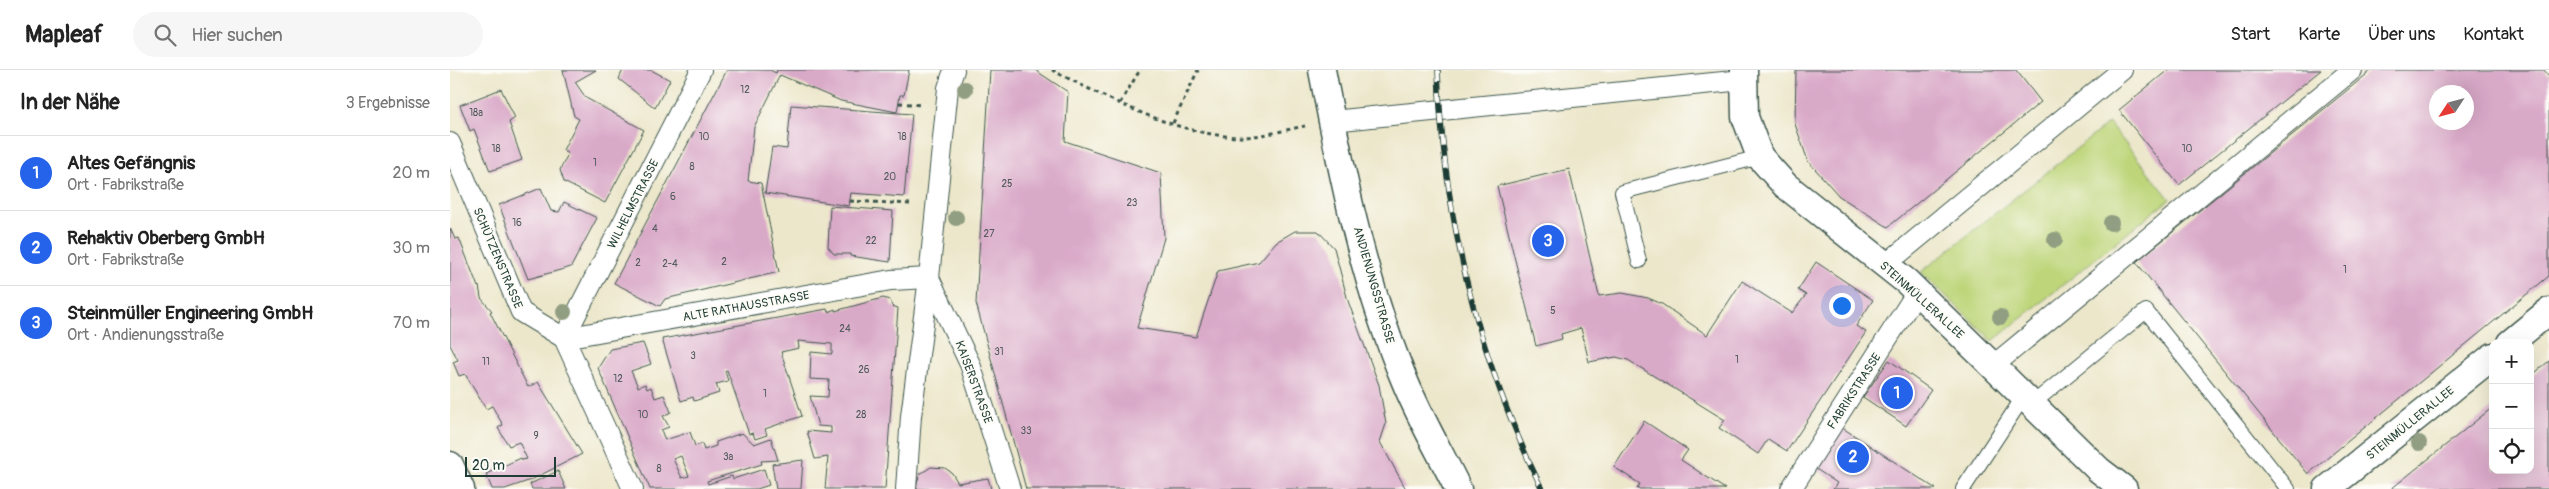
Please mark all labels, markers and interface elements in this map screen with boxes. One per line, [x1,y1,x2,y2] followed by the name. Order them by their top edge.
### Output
[133,12,483,57] search box
[25,20,103,49] text: Mapleaf
[151,21,179,49] icon: search
[191,23,283,47] text: Hier suchen
[2230,23,2270,46] text: Start
[2298,23,2340,46] text: Karte
[2368,23,2435,46] text: Über uns
[2463,23,2524,46] text: Kontakt
[740,84,750,96] house number: 12
[2429,85,2474,130] north arrow
[20,89,120,116] text: In der Nähe
[346,93,430,113] text: 3 Ergebnisse
[469,107,483,119] house number: 18a
[699,131,710,143] house number: 10
[898,131,906,143] house number: 18
[492,143,500,155] house number: 18
[2182,143,2193,155] house number: 10
[67,151,195,175] text: Altes Gefängnis
[593,157,597,169] house number: 1
[604,157,662,251] street label: WILHELMSTRASSE
[689,161,695,173] house number: 8
[33,163,39,183] text: 1
[392,163,430,183] text: 20 m
[884,171,896,183] house number: 20
[67,175,184,195] text: Ort · Fabrikstraße
[1001,178,1013,190] house number: 25
[670,191,676,203] house number: 6
[1127,197,1138,209] house number: 23
[469,205,527,311] street label: SCHÜTZENSTRASSE
[512,217,522,229] house number: 16
[1532,222,1564,260] pin: 3
[652,223,658,235] house number: 4
[1350,225,1397,345] street label: ANDIENUNGSSTRASSE
[67,226,265,250] text: Rehaktiv Oberberg GmbH
[984,228,995,240] house number: 27
[865,235,877,247] house number: 22
[32,238,40,258] text: 2
[392,238,430,258] text: 30 m
[67,250,184,270] text: Ort · Fabrikstraße
[721,256,727,268] house number: 2
[635,257,641,269] house number: 2
[662,258,678,270] house number: 2-4
[1876,258,1968,342] street label: STEINMÜLLERALLEE
[2343,264,2347,276] house number: 1
[682,288,811,325] street label: ALTE RATHAUSSTRASSE
[1829,293,1855,319] your location
[67,301,313,325] text: Steinmüller Engineering GmbH
[1550,305,1556,317] house number: 5
[32,313,40,333] text: 3
[393,313,430,333] text: 70 m
[839,323,851,335] house number: 24
[67,325,224,345] text: Ort · Andienungsstraße
[952,339,995,426] street label: KAISERSTRASSE
[2489,339,2534,474] map controls
[2489,339,2534,384] button: +
[994,346,1004,358] house number: 31
[690,350,696,362] house number: 3
[1824,350,1885,432] street label: FABRIKSTRASSE
[1735,354,1739,366] house number: 1
[482,356,490,368] house number: 11
[858,364,870,376] house number: 26
[613,373,623,385] house number: 12
[1881,374,1913,412] pin: 1
[2363,383,2457,463] street label: STEINMÜLLERALLEE
[2489,384,2534,429] button: −
[763,388,767,400] house number: 1
[638,409,649,421] house number: 10
[856,409,866,421] house number: 28
[1020,425,1032,437] house number: 33
[2489,429,2534,474] button: locate
[533,430,539,442] house number: 9
[1837,438,1869,476] pin: 2
[723,451,733,463] house number: 3a
[465,454,556,477] scale bar
[472,457,505,474] text: 20 m
[656,463,662,475] house number: 8

